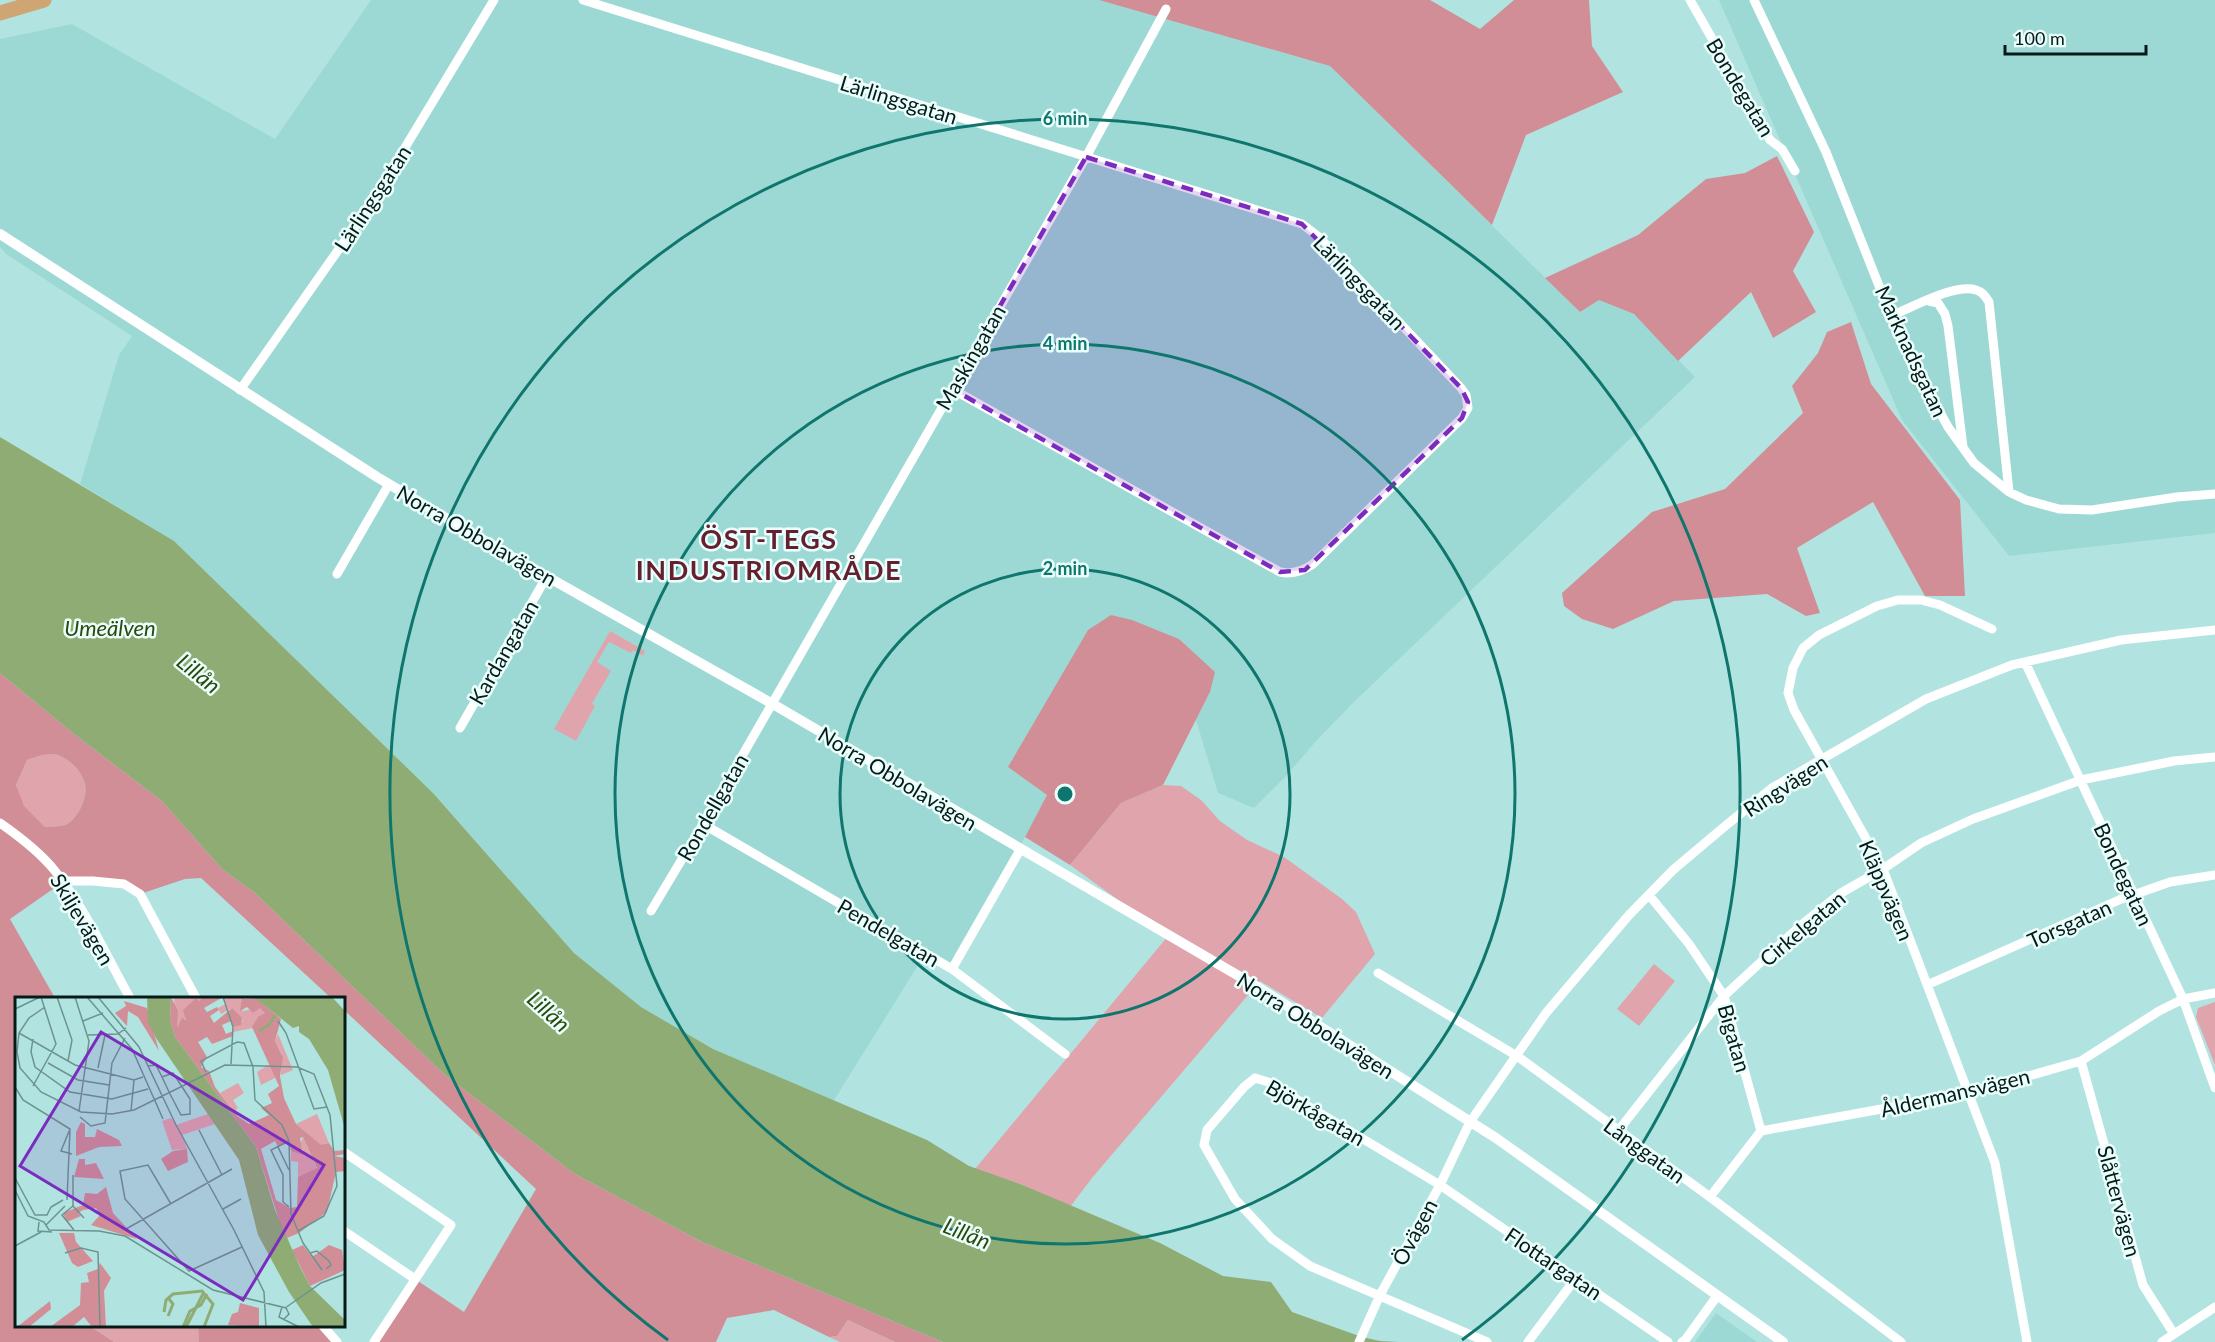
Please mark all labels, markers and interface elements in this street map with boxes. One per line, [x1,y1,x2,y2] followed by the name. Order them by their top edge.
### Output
[2005,18,2146,56] scale bar
[2014,27,2065,49] text: 100 m
[1702,33,1780,141] street label: Bondegatan
[837,69,961,129] street label: Lärlingsgatan
[1043,107,1087,129] text: 6 min
[328,140,416,256] street label: Lärlingsgatan
[1309,230,1411,334] street label: Lärlingsgatan
[1871,281,1953,421] street label: Marknadsgatan
[930,300,1010,414] street label: Maskingatan
[1043,332,1087,354] text: 4 min
[393,479,561,591] street label: Norra Obbolavägen
[636,522,902,586] district label: ÖST-TEGS INDUSTRIOMRÅDE
[1043,557,1087,579] text: 2 min
[463,595,543,709] street label: Kardangatan
[64,614,156,641] water label: Umeälven
[172,647,226,699] water label: Lillån
[814,721,982,835] street label: Norra Obbolavägen
[671,749,753,865] street label: Rondellgatan
[1738,749,1832,821] street label: Ringvägen
[1055,784,1075,804] centre of rings
[2089,819,2159,929] street label: Bondegatan
[1855,836,1919,944] street label: Kläppvägen
[46,869,120,969] street label: Skiljevägen
[1754,885,1850,971] street label: Cirkelgatan
[834,893,944,971] street label: Pendelgatan
[2023,893,2115,953] street label: Torsgatan
[1233,967,1399,1083] street label: Norra Obbolavägen
[522,985,576,1037] water label: Lillån
[15,997,345,1327] inset map
[1713,1001,1757,1075] street label: Bigatan
[1878,1063,2032,1121] street label: Åldermansvägen
[1262,1074,1370,1150] street label: Björkågatan
[1599,1112,1691,1188] street label: Långgatan
[2093,1143,2147,1259] street label: Slåttervägen
[1386,1195,1442,1269] street label: Övägen
[940,1211,994,1255] water label: Lillån
[1501,1221,1607,1305] street label: Flottargatan

